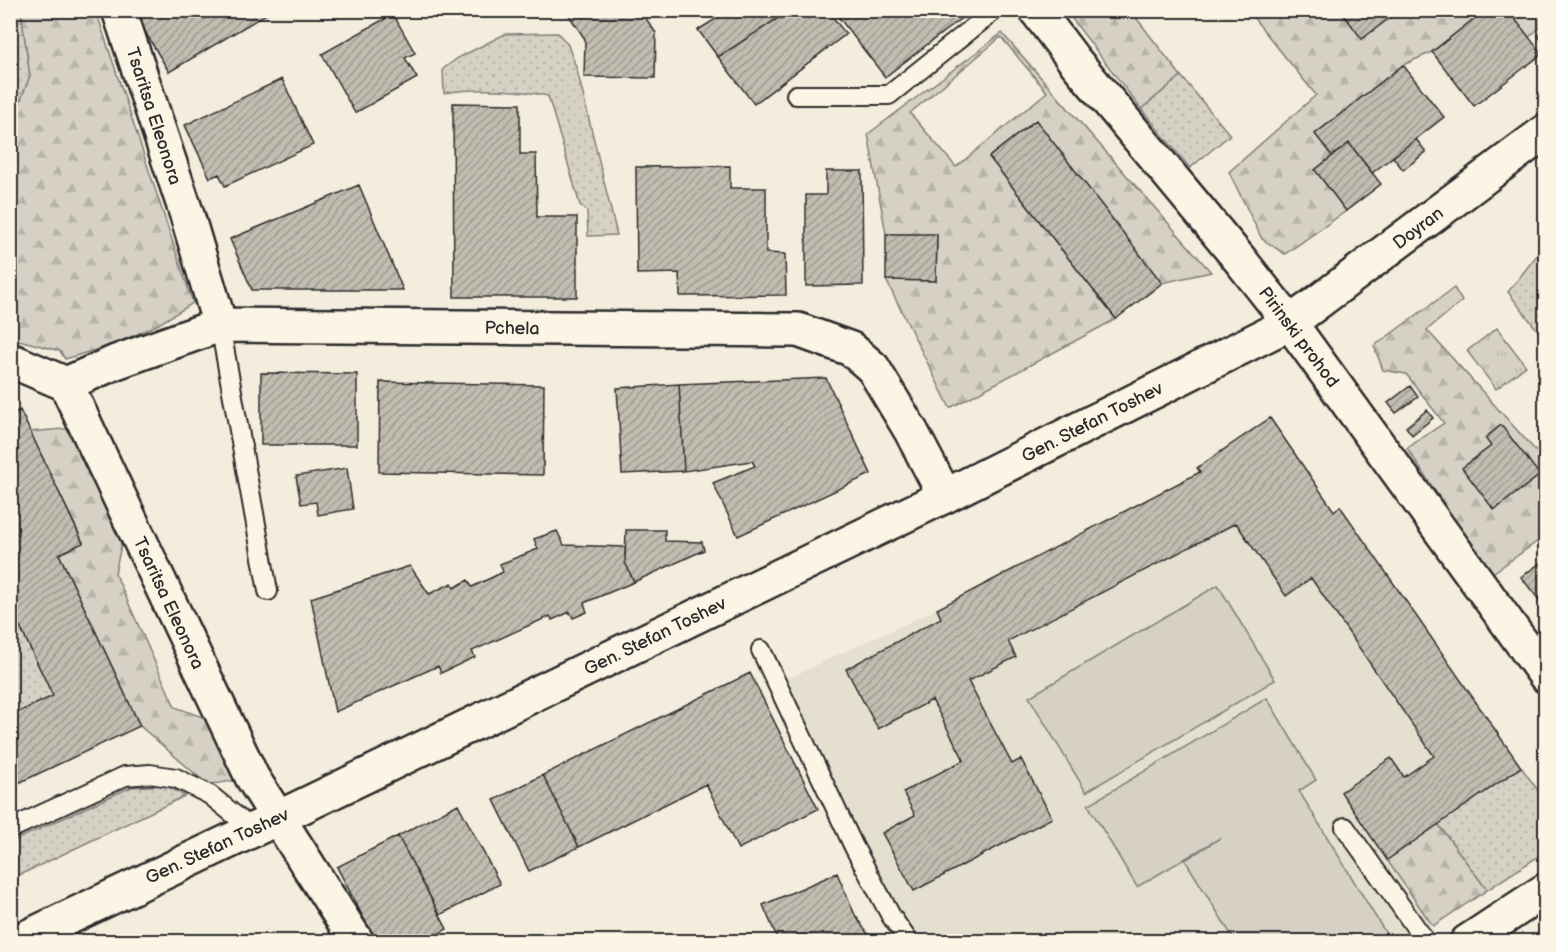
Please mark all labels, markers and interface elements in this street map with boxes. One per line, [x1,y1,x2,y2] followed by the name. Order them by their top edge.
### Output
[121,45,186,188] street label: Tsaritsa Eleonora
[1389,203,1448,254] street label: Doyran
[1254,283,1343,392] street label: Pirinski prohod
[484,318,540,339] street label: Pchela
[1018,378,1167,467] street label: Gen. Stefan Toshev
[129,534,208,673] street label: Tsaritsa Eleonora
[581,593,730,680] street label: Gen. Stefan Toshev
[142,804,293,889] street label: Gen. Stefan Toshev

